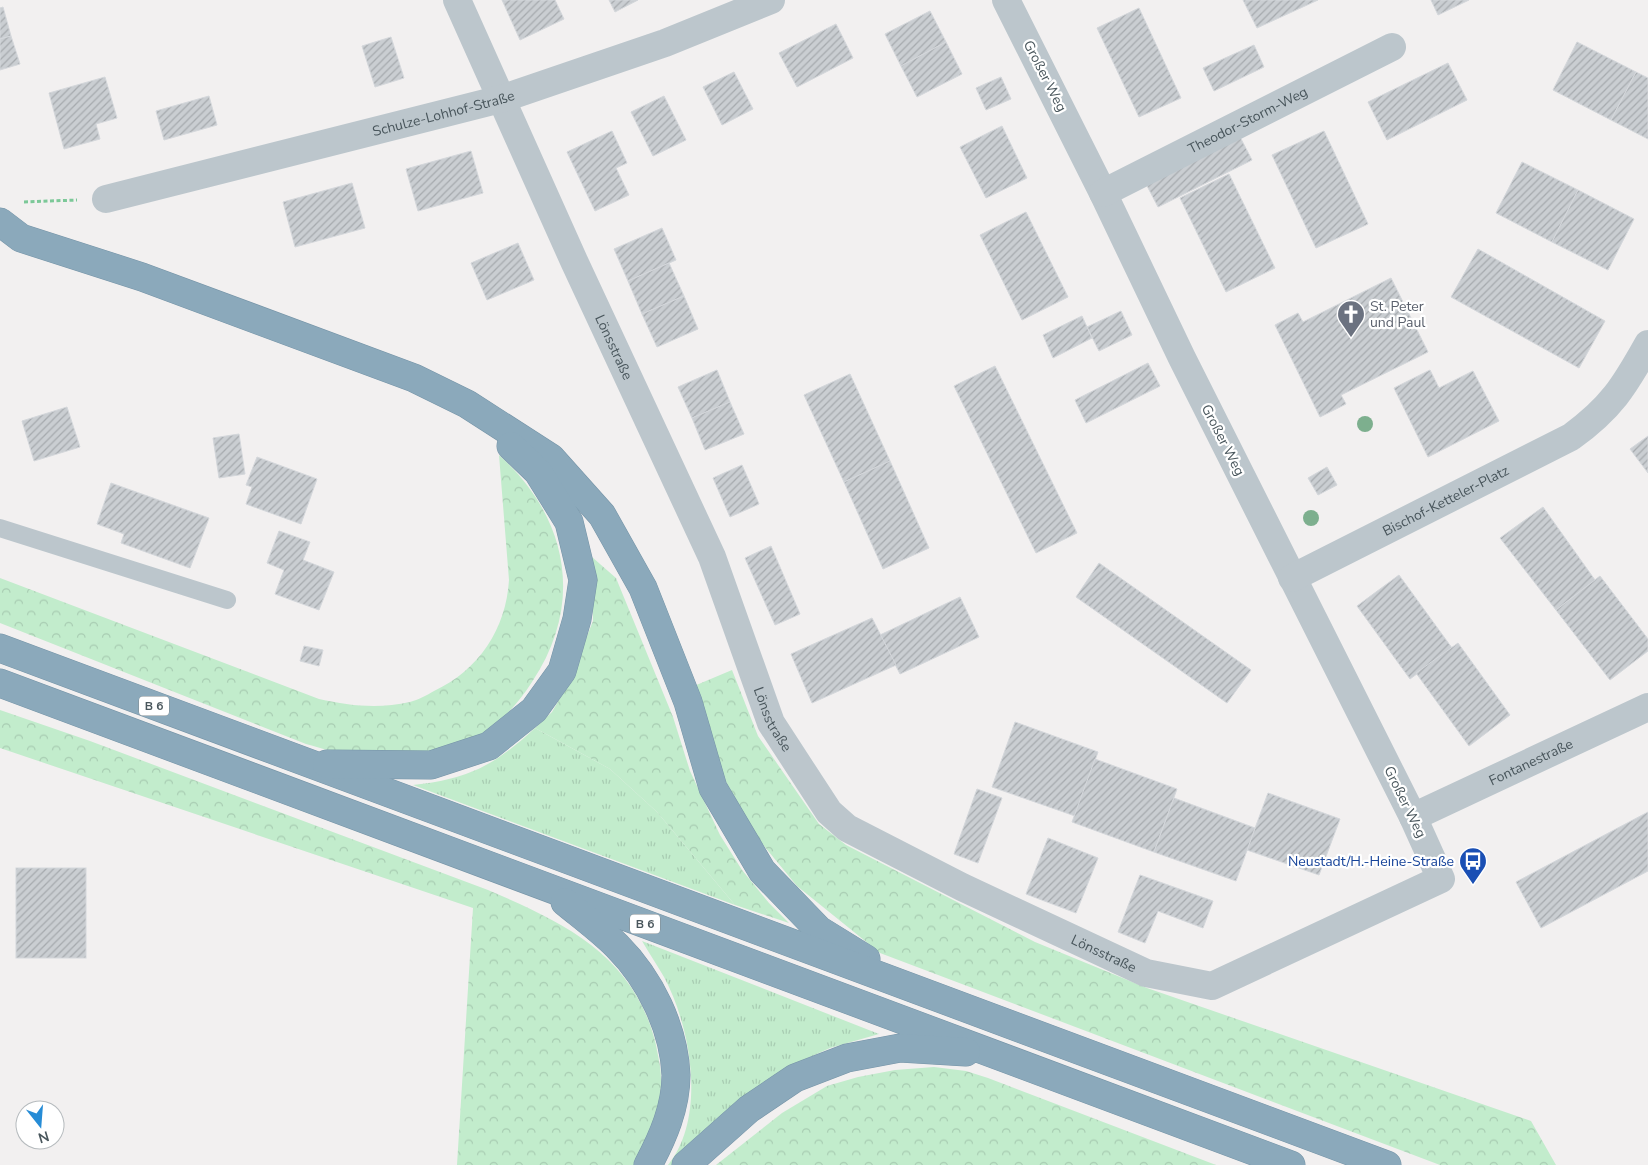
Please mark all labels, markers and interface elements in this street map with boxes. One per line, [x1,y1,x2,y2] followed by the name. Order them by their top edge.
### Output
[1019,37,1071,115] street label: Großer Weg
[1185,82,1311,158] street label: Theodor-Storm-Weg
[370,86,517,141] street label: Schulze-Lohhof-Straße
[1370,297,1426,332] place label: St. Peter und Paul
[1336,299,1366,338] church icon: St. Peter und Paul
[591,311,638,383] street label: Lönsstraße
[1197,401,1249,479] street label: Großer Weg
[1379,460,1512,540] street label: Bischof-Ketteler-Platz
[749,684,797,755] street label: Lönsstraße
[139,696,169,716] road number: B 6
[1486,734,1576,790] street label: Fontanestraße
[1379,763,1431,841] street label: Großer Weg
[1458,846,1488,885] bus stop icon: Neustadt/H.-Heine-Straße
[1288,852,1454,871] place label: Neustadt/H.-Heine-Straße
[630,914,660,934] road number: B 6
[1068,930,1140,977] street label: Lönsstraße
[15,1100,65,1150] north arrow
[36,1126,51,1148] text: N

